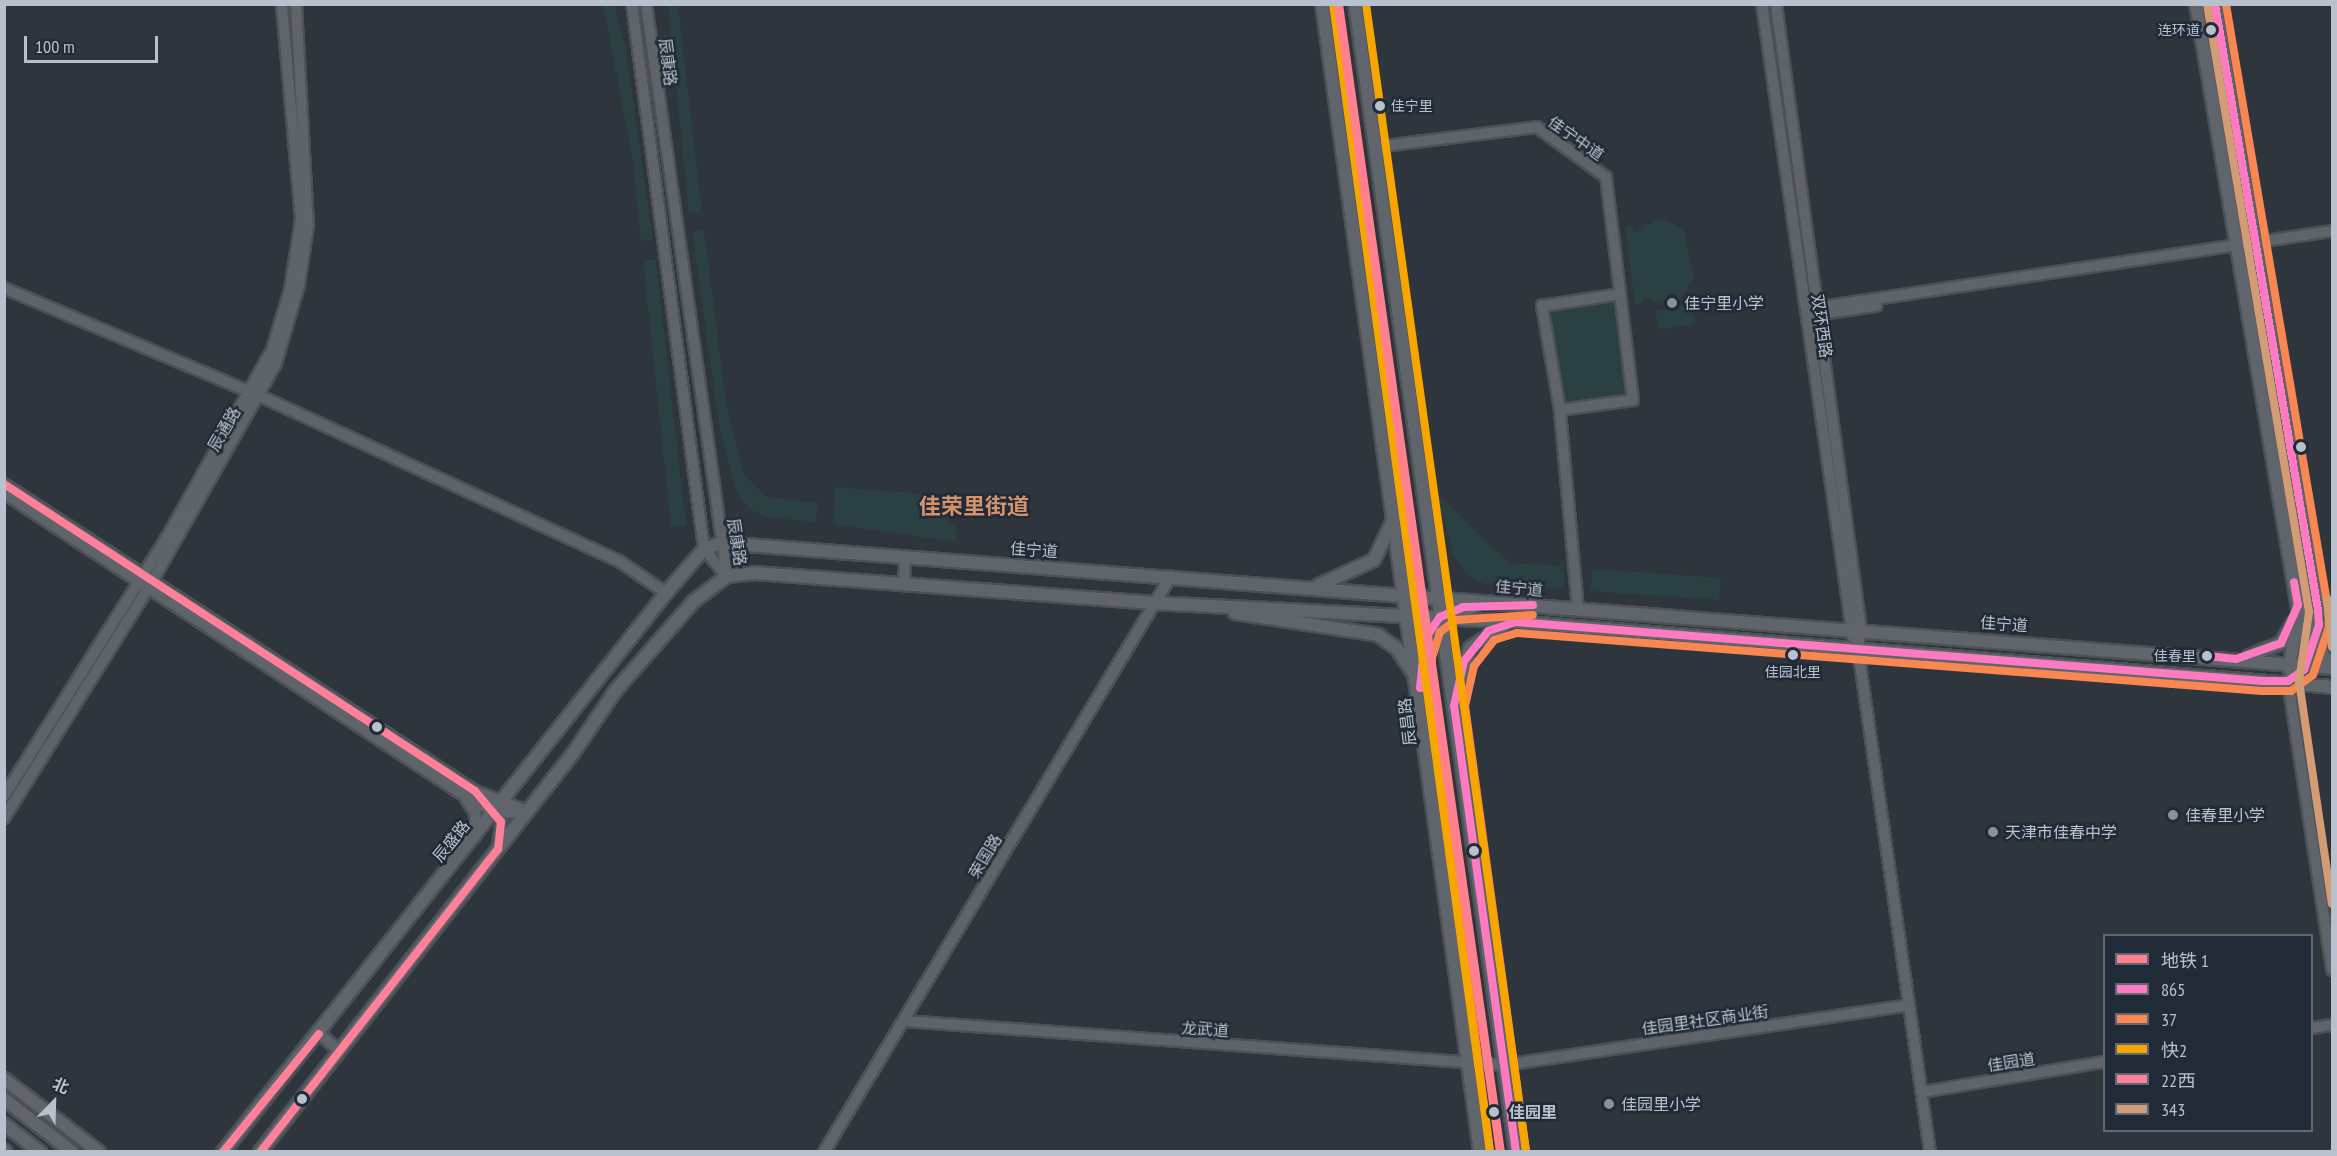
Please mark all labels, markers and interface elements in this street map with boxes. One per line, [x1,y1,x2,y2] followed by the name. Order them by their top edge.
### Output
[2158,22,2200,38] place label: 连环道
[27,24,160,62] scale bar
[2205,24,2217,36] marker: 连环道
[35,35,75,58] text: 100 m
[656,37,680,87] street label: 辰康路
[1391,98,1433,114] place label: 佳宁里
[1374,100,1386,112] marker: 佳宁里
[1544,112,1608,164] street label: 佳宁中道
[1684,293,1764,313] place label: 佳宁里小学
[1808,293,1836,359] street label: 双环西路
[1665,296,1679,310] marker: 佳宁里小学
[204,403,244,455] street label: 辰通路
[2295,441,2307,453] unlabelled marker
[919,494,1029,520] district label: 佳荣里街道
[724,517,750,567] street label: 辰康路
[1009,539,1059,561] street label: 佳宁道
[1494,576,1544,600] street label: 佳宁道
[1979,613,2029,635] street label: 佳宁道
[2154,648,2196,664] place label: 佳春里
[1787,649,1799,661] marker: 佳园北里
[2201,650,2213,662] marker: 佳春里
[1765,664,1821,680] place label: 佳园北里
[1395,697,1419,747] street label: 辰昌路
[371,721,383,733] unlabelled marker
[2185,805,2265,825] place label: 佳春里小学
[2166,808,2180,822] marker: 佳春里小学
[428,816,474,866] street label: 辰盛路
[2005,822,2117,842] place label: 天津市佳春中学
[1986,825,2000,839] marker: 天津市佳春中学
[964,830,1006,882] street label: 荣国路
[1468,845,1480,857] unlabelled marker
[2103,934,2313,1132] legend
[2161,949,2209,972] text: 地铁 1
[2161,978,2185,1001] text: 865
[1640,1002,1770,1038] street label: 佳园里社区商业街
[2161,1008,2177,1031] text: 37
[1180,1018,1230,1040] street label: 龙武道
[2161,1039,2187,1062] text: 快2
[1986,1049,2036,1075] street label: 佳园道
[2161,1069,2195,1092] text: 22西
[24,1072,84,1132] north arrow
[50,1073,72,1098] text: 北
[296,1093,308,1105] unlabelled marker
[1621,1094,1701,1114] place label: 佳园里小学
[1602,1097,1616,1111] marker: 佳园里小学
[2161,1098,2185,1121] text: 343
[1484,1102,1504,1122] marker: 佳园里
[1509,1102,1557,1122] place label: 佳园里

